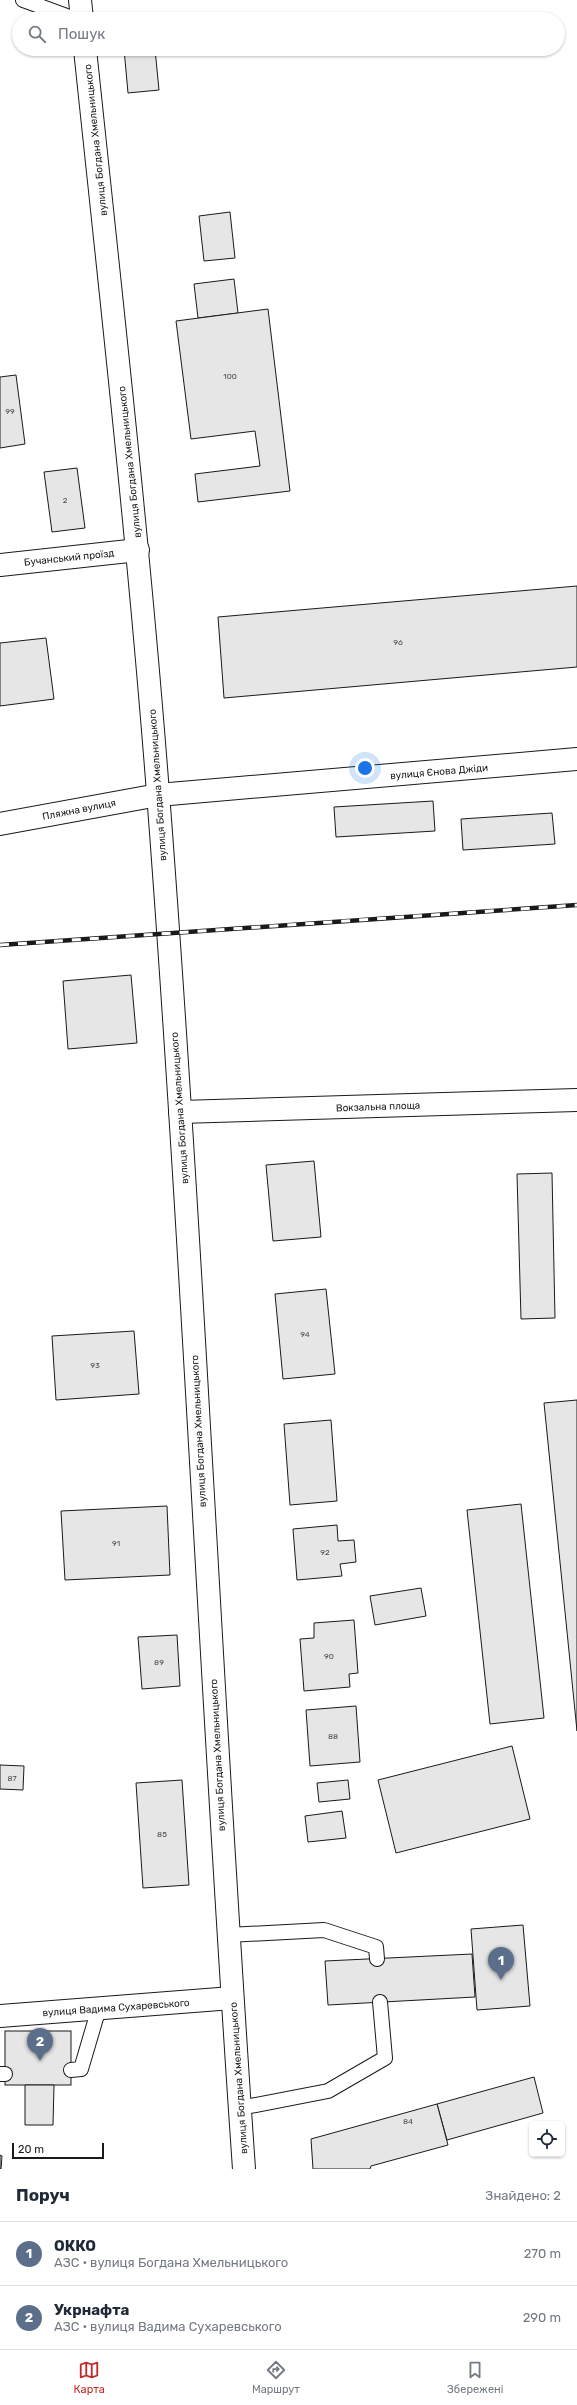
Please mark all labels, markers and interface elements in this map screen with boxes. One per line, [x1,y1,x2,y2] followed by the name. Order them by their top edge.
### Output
[12,12,565,56] search box
[26,23,48,45] icon: search
[58,25,105,43] text: Пошук
[82,63,110,216] street label: вулиця Богдана Хмельницького
[223,372,237,381] house number: 100
[116,385,144,538] street label: вулиця Богдана Хмельницького
[5,407,15,416] house number: 99
[63,496,68,505] house number: 2
[23,547,115,569] street label: Бучанський проїзд
[393,638,403,647] house number: 96
[147,708,169,861] street label: вулиця Богдана Хмельницького
[355,758,375,778] your location
[390,762,489,782] street label: вулиця Єнова Джіди
[41,797,117,823] street label: Пляжна вулиця
[169,1031,191,1184] street label: вулиця Богдана Хмельницького
[336,1100,420,1114] street label: Вокзальна площа
[300,1330,310,1339] house number: 94
[189,1354,209,1507] street label: вулиця Богдана Хмельницького
[90,1361,100,1370] house number: 93
[112,1539,120,1548] house number: 91
[320,1548,330,1557] house number: 92
[324,1652,334,1661] house number: 90
[154,1658,164,1667] house number: 89
[208,1678,228,1831] street label: вулиця Богдана Хмельницького
[328,1732,338,1741] house number: 88
[7,1774,17,1783] house number: 87
[157,1830,167,1839] house number: 85
[488,1947,514,1980] pin: 1
[42,1997,190,2019] street label: вулиця Вадима Сухаревського
[228,2001,250,2154] street label: вулиця Богдана Хмельницького
[27,2028,53,2061] pin: 2
[403,2117,413,2126] house number: 84
[529,2121,565,2157] map controls
[529,2121,565,2157] button: locate
[12,2141,104,2160] scale bar
[18,2143,44,2156] text: 20 m
[16,2185,70,2205] text: Поруч
[485,2188,561,2203] text: Знайдено: 2
[54,2237,96,2255] text: ОККО
[26,2246,32,2261] text: 1
[524,2246,561,2261] text: 270 m
[54,2255,288,2270] text: АЗС · вулиця Богдана Хмельницького
[54,2301,129,2319] text: Укрнафта
[25,2310,33,2325] text: 2
[523,2310,561,2325] text: 290 m
[54,2319,282,2334] text: АЗС · вулиця Вадима Сухаревського
[74,2359,105,2396] tab: Карта
[252,2359,300,2396] tab: Маршрут
[447,2359,503,2396] tab: Збережені

